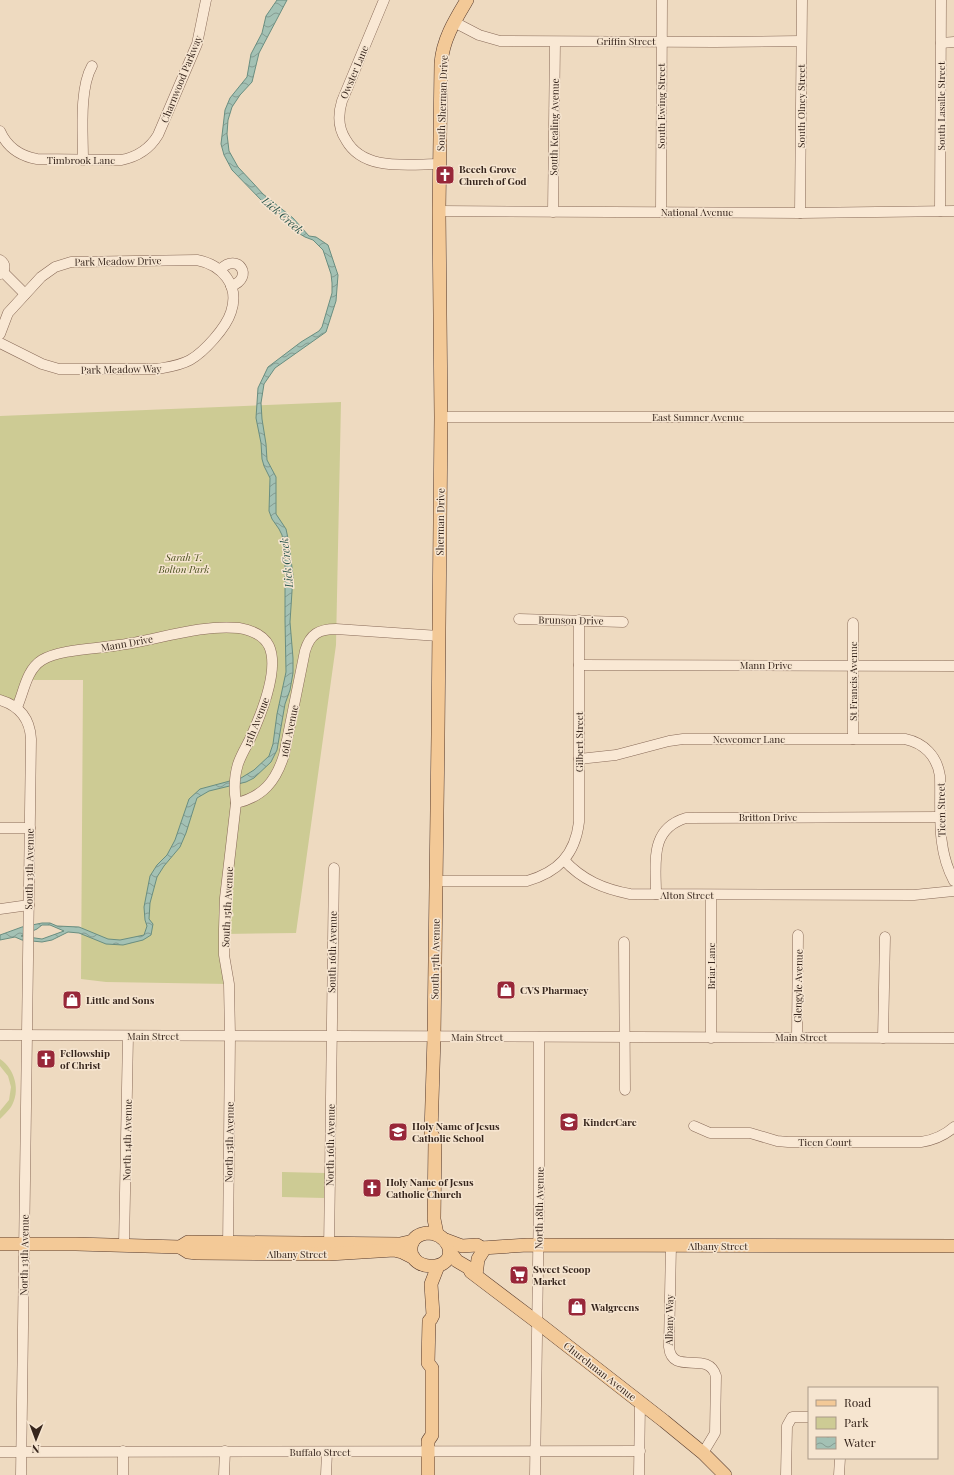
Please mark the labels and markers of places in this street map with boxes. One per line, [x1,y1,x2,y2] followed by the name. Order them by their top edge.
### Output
[459,162,527,188] place label: Beech Grove Church of God
[434,164,456,186] church icon: Beech Grove Church of God
[495,979,517,1001] shop icon: CVS Pharmacy
[520,983,589,997] place label: CVS Pharmacy
[61,989,83,1011] shop icon: Little and Sons
[86,993,155,1007] place label: Little and Sons
[60,1046,110,1072] place label: Fellowship of Christ
[35,1048,57,1070] church icon: Fellowship of Christ
[558,1111,580,1133] school or university icon: KinderCare
[583,1115,637,1129] place label: KinderCare
[412,1119,500,1145] place label: Holy Name of Jesus Catholic School
[387,1121,409,1143] school or university icon: Holy Name of Jesus Catholic School
[386,1175,474,1201] place label: Holy Name of Jesus Catholic Church
[361,1177,383,1199] church icon: Holy Name of Jesus Catholic Church
[533,1262,590,1288] place label: Sweet Scoop Market
[508,1264,530,1286] supermarket icon: Sweet Scoop Market
[566,1296,588,1318] shop icon: Walgreens
[590,1300,640,1314] place label: Walgreens

